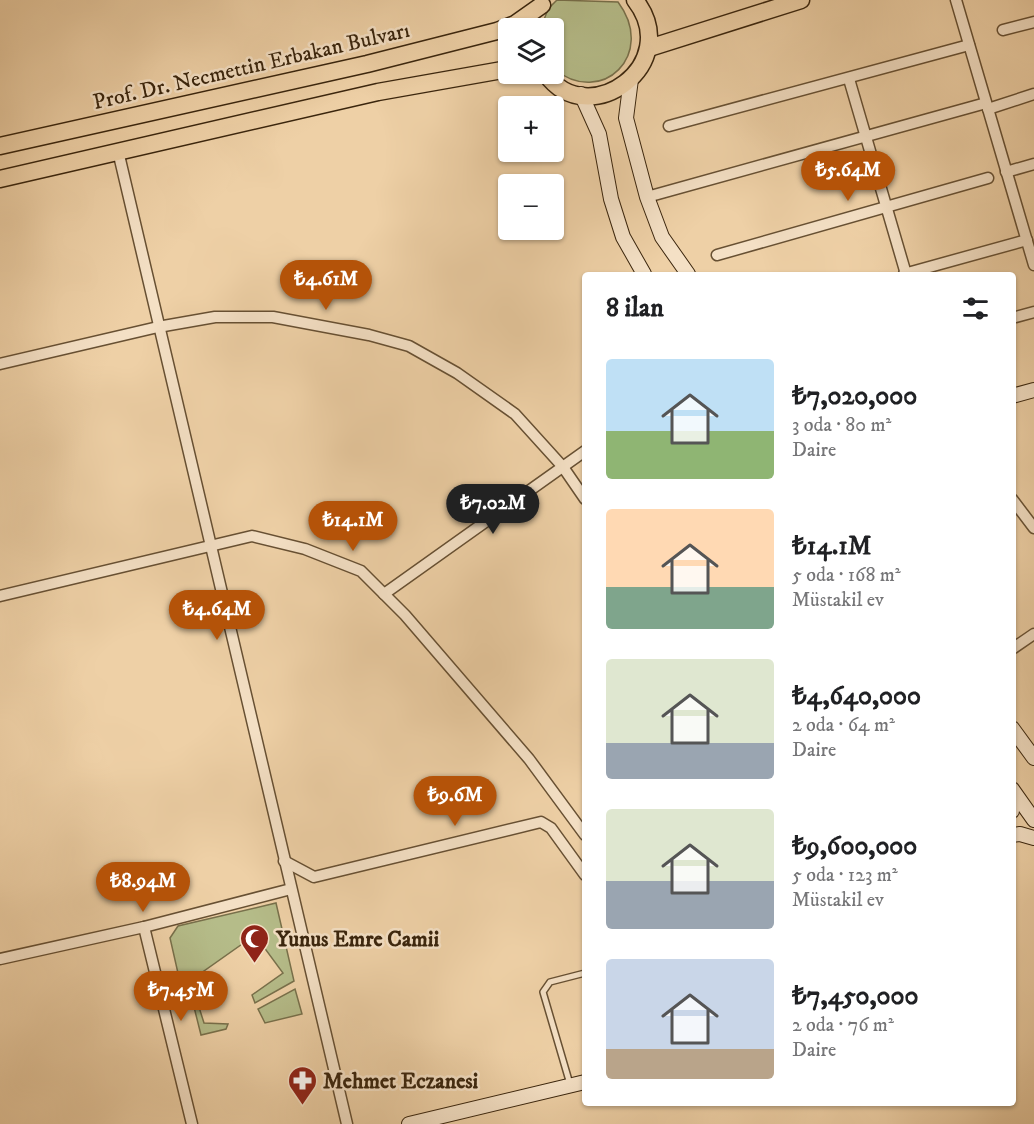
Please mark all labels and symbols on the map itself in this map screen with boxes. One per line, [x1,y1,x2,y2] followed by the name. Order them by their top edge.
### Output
[90,17,412,116] street label: Prof. Dr. Necmettin Erbakan Bulvarı
[799,151,897,202] pin: ₺5.64M
[277,260,375,311] pin: ₺4.61M
[444,484,542,535] pin: ₺7.02M
[304,501,402,552] pin: ₺14.1M
[168,590,266,641] pin: ₺4.64M
[413,776,497,827] pin: ₺9.6M
[94,862,192,913] pin: ₺8.94M
[239,922,271,964] mosque icon: Yunus Emre Camii
[275,926,439,953] place label: Yunus Emre Camii
[132,971,230,1022] pin: ₺7.45M
[286,1064,318,1106] pharmacy icon: Mehmet Eczanesi
[323,1068,479,1095] place label: Mehmet Eczanesi

